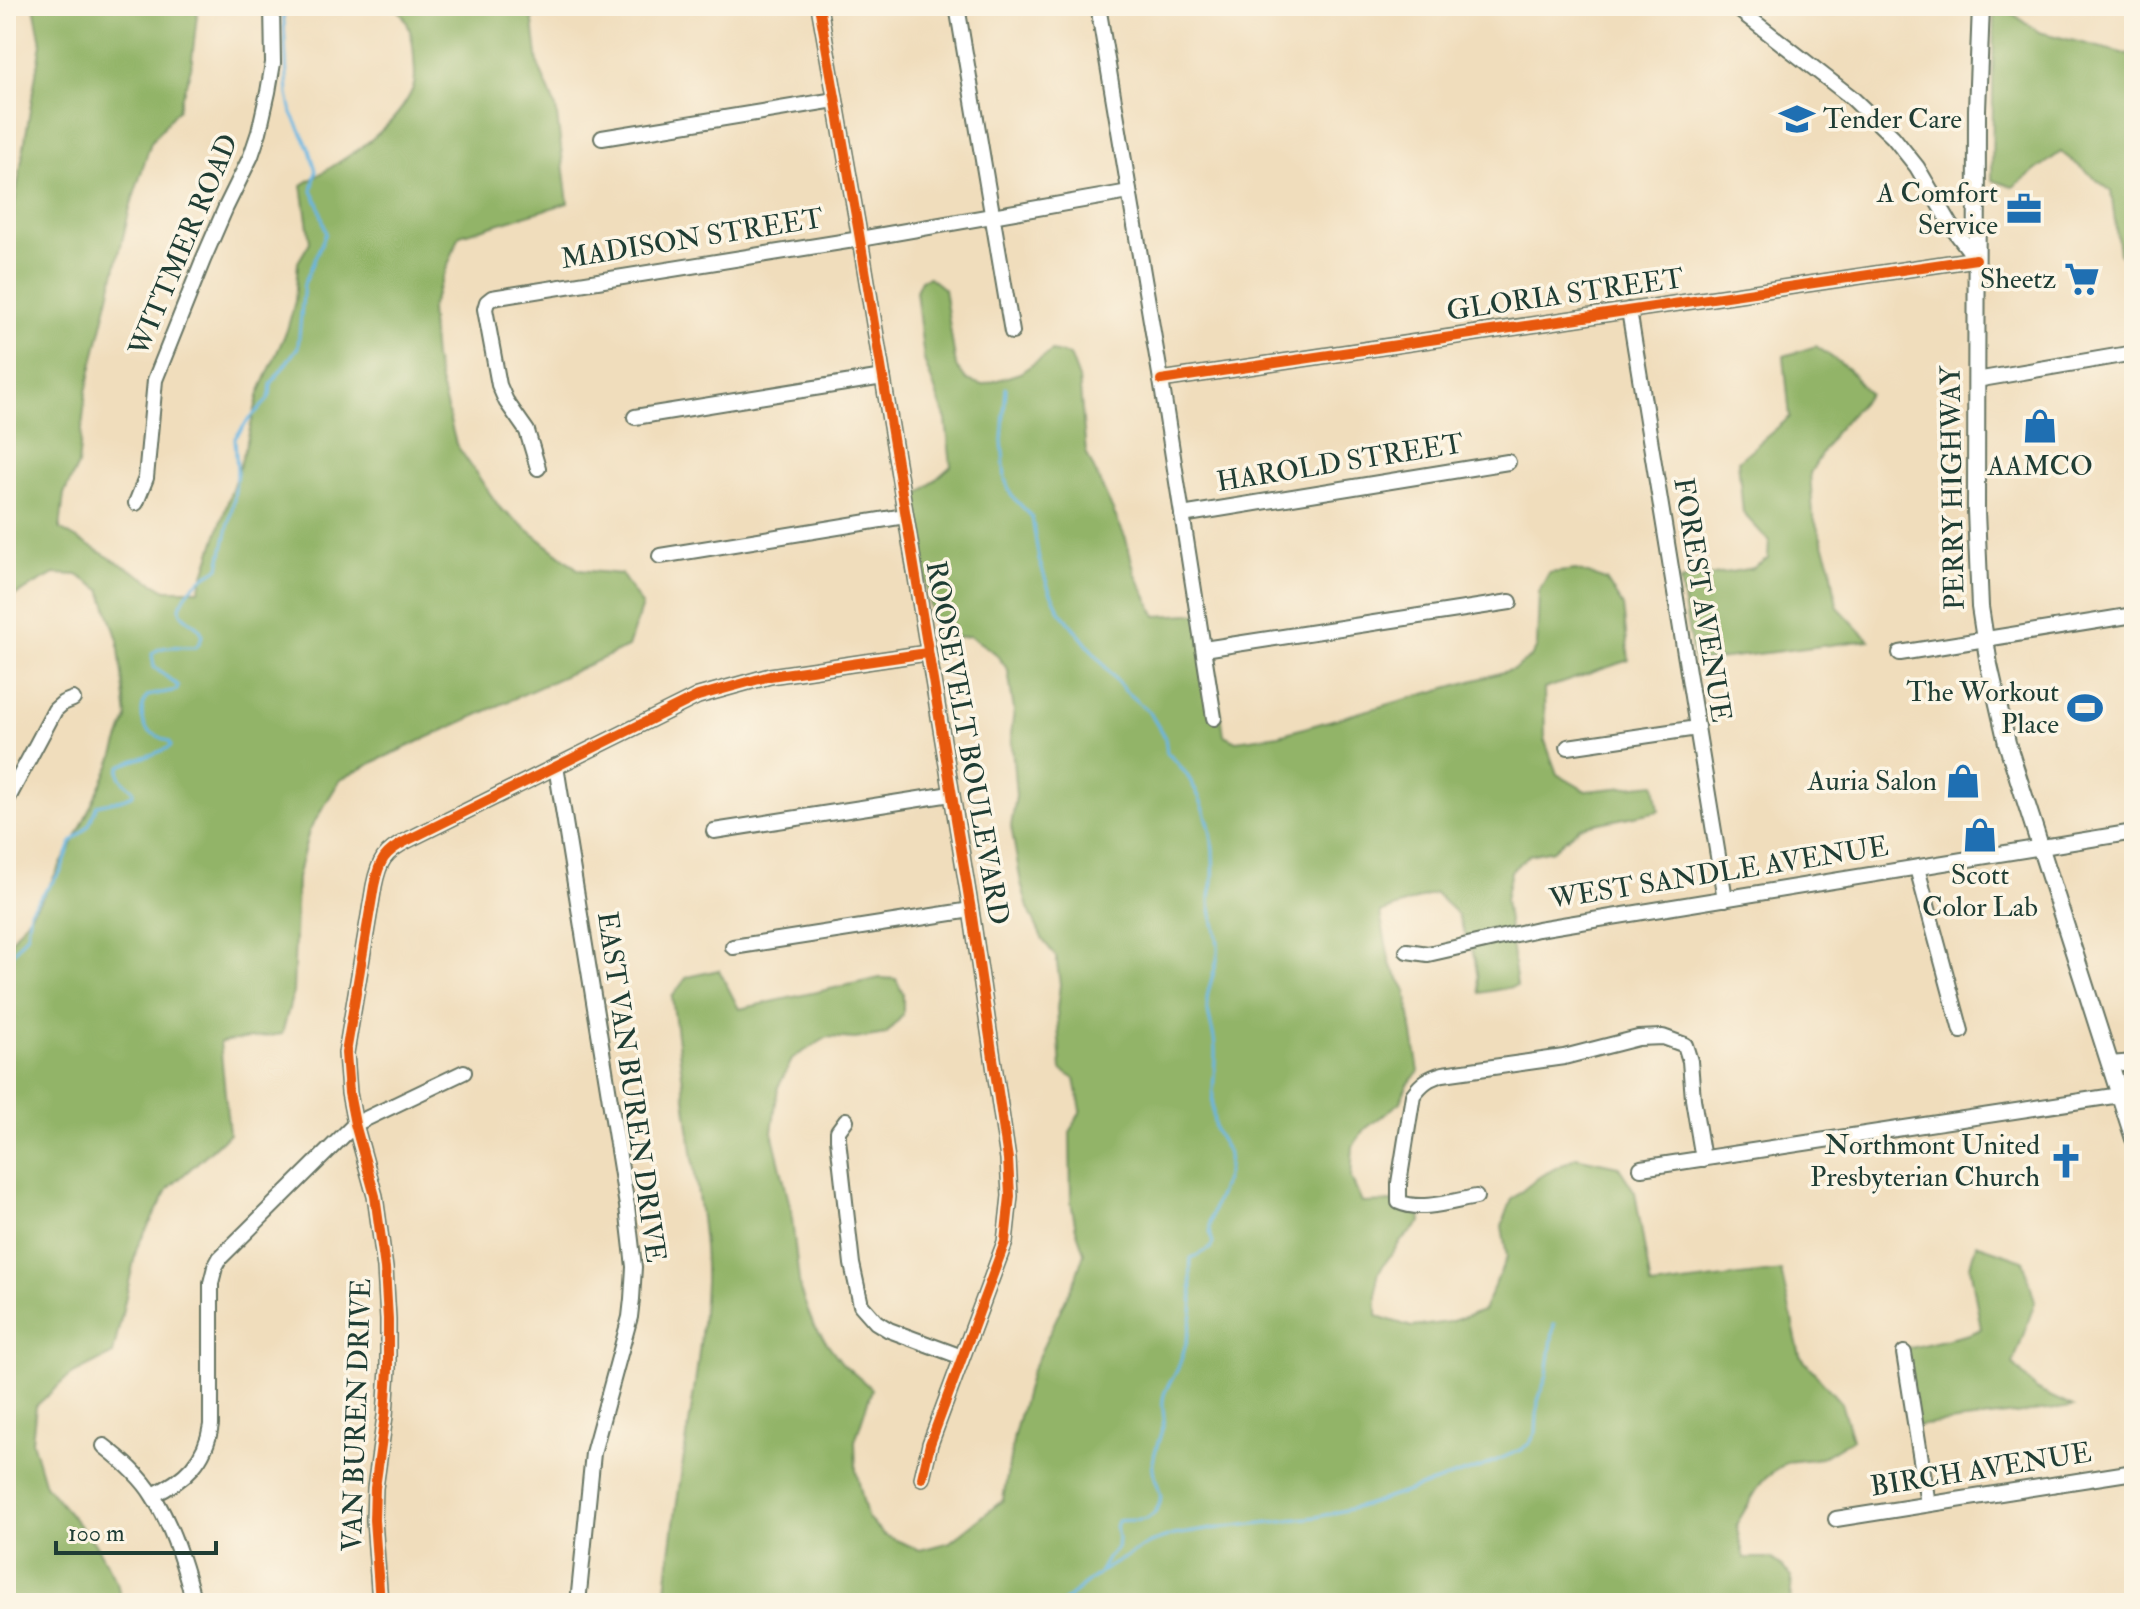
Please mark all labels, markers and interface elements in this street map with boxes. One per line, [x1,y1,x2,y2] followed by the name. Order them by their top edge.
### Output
[1778,100,1816,138] school or university icon: Tender Care
[1823,102,1962,137] place label: Tender Care
[121,129,247,362] street label: WITTMER ROAD
[1876,176,1998,243] place label: A Comfort Service
[2005,190,2043,228] office icon: A Comfort Service
[558,201,826,277] street label: MADISON STREET
[2063,260,2101,298] supermarket icon: Sheetz
[1444,261,1686,329] street label: GLORIA STREET
[1980,262,2056,297] place label: Sheetz
[1933,365,1973,611] street label: PERRY HIGHWAY
[2021,407,2059,445] shop icon: AAMCO
[1214,426,1466,500] street label: HAROLD STREET
[1986,449,2093,484] place label: AAMCO
[1665,475,1739,725] street label: FOREST AVENUE
[918,558,1016,928] street label: ROOSEVELT BOULEVARD
[1906,675,2059,742] place label: The Workout Place
[2066,689,2104,727] sports icon: The Workout Place
[1944,762,1982,800] shop icon: Auria Salon
[1807,764,1937,799] place label: Auria Salon
[1961,816,1999,854] shop icon: Scott Color Lab
[1546,829,1891,917] street label: WEST SANDLE AVENUE
[1922,858,2038,925] place label: Scott Color Lab
[589,909,673,1265] street label: EAST VAN BUREN DRIVE
[1810,1128,2040,1195] place label: Northmont United Presbyterian Church
[2047,1142,2085,1180] church icon: Northmont United Presbyterian Church
[335,1278,379,1552] street label: VAN BUREN DRIVE
[1868,1435,2094,1505] street label: BIRCH AVENUE
[56,1505,216,1555] scale bar
[68,1518,125,1549] text: 100 m

